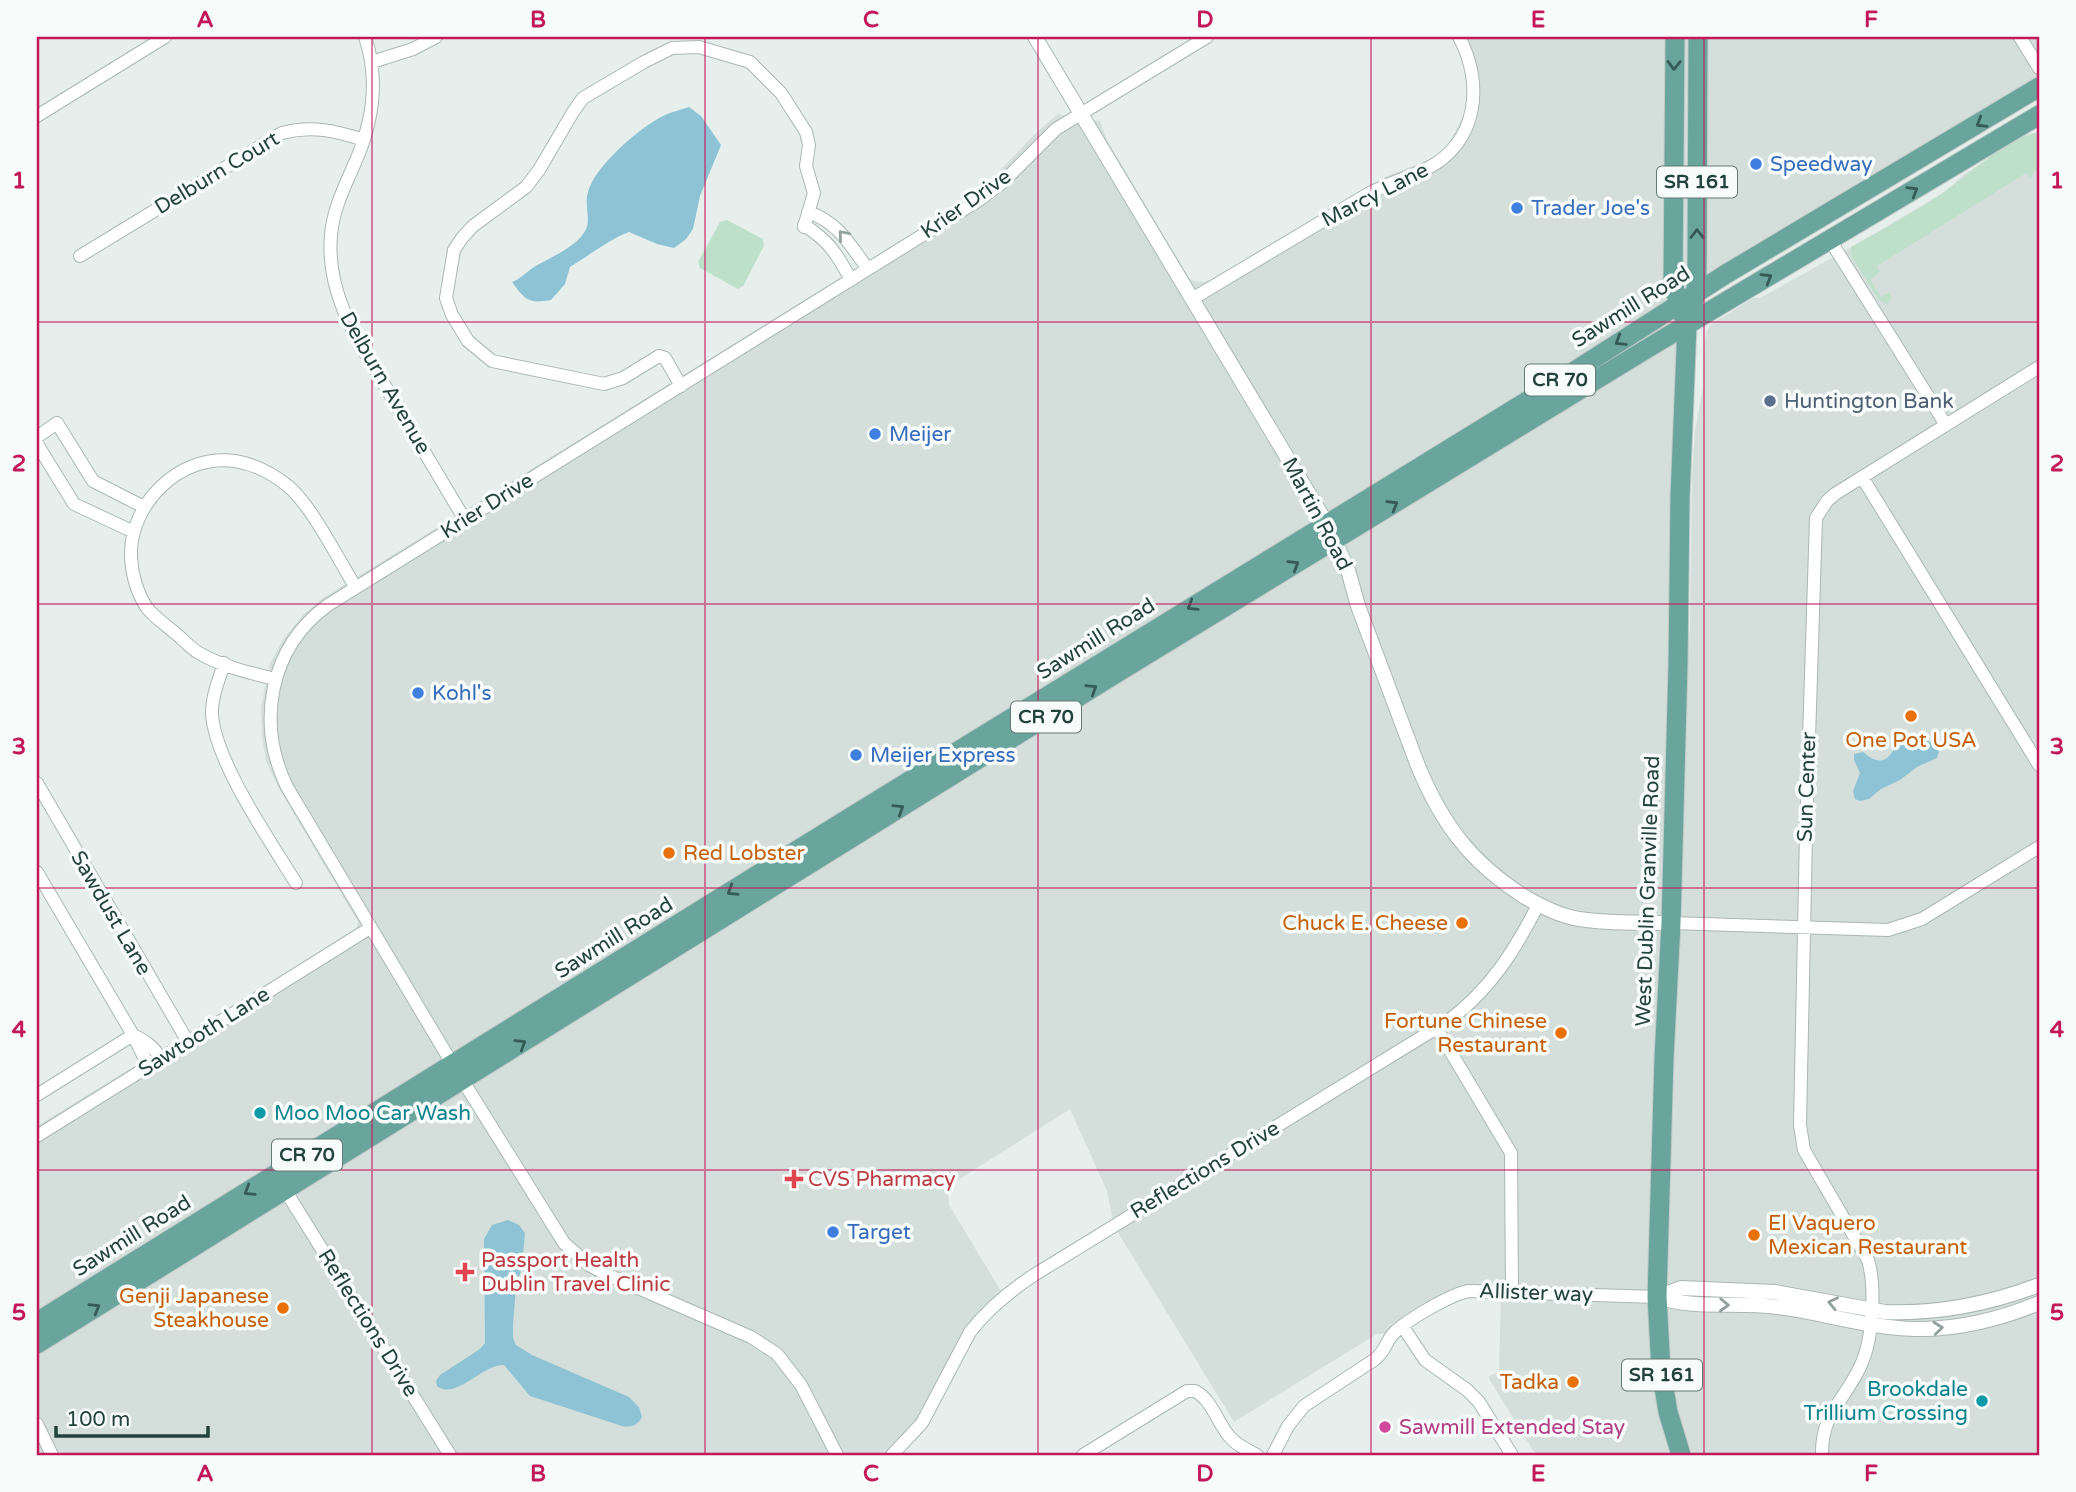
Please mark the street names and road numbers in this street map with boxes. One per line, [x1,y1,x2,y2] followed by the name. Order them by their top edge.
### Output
[150,126,284,220] street label: Delburn Court
[1318,157,1433,233] street label: Marcy Lane
[916,164,1016,244] street label: Krier Drive
[1657,166,1737,198] road number: SR 161
[1567,261,1695,353] street label: Sawmill Road
[334,307,436,459] street label: Delburn Avenue
[1525,364,1595,396] road number: CR 70
[1277,453,1357,575] street label: Martin Road
[436,468,538,544] street label: Krier Drive
[1032,593,1160,685] street label: Sawmill Road
[1011,702,1081,732] road number: CR 70
[1793,731,1821,843] street label: Sun Center
[1631,755,1665,1027] street label: West Dublin Granville Road
[65,847,157,980] street label: Sawdust Lane
[550,892,678,984] street label: Sawmill Road
[134,982,274,1082] street label: Sawtooth Lane
[1126,1116,1284,1224] street label: Reflections Drive
[272,1140,342,1170] road number: CR 70
[68,1190,196,1282] street label: Sawmill Road
[313,1245,424,1402] street label: Reflections Drive
[1479,1279,1593,1307] street label: Allister way
[1622,1359,1702,1390] road number: SR 161

